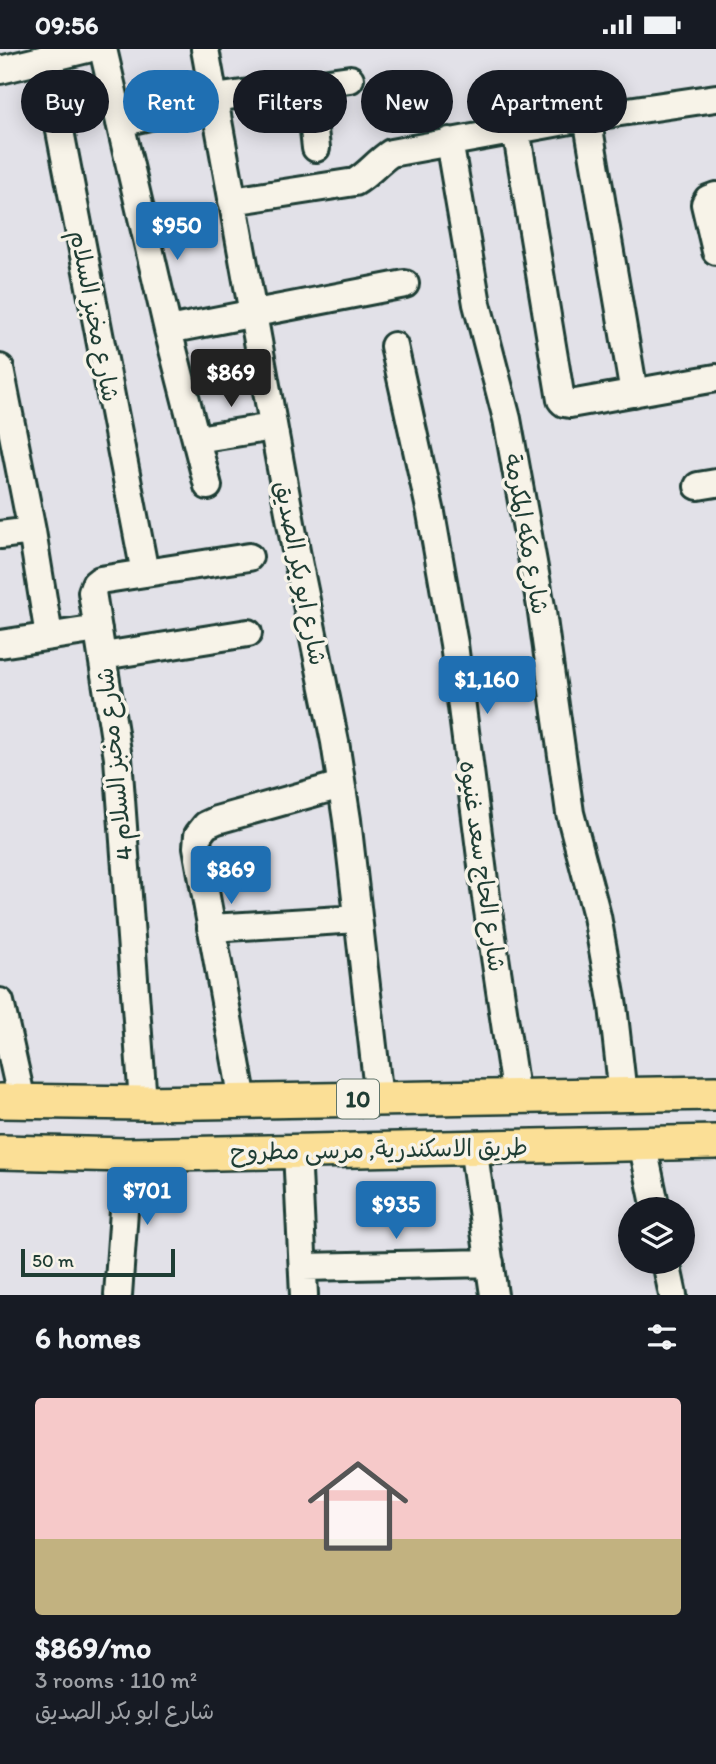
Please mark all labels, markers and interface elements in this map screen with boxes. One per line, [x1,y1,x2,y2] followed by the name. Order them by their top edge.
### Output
[35,9,98,41] text: 09:56
[21,70,109,133] chip: Buy
[123,70,219,133] chip: Rent
[233,70,347,133] chip: Filters
[361,70,453,133] chip: New
[467,70,627,133] chip: Apartment
[136,203,218,262] pin: $950
[152,211,202,239] text: $950
[60,228,126,405] street label: شارع مخبز السلام
[190,349,272,409] pin: $869
[207,358,255,386] text: $869
[496,451,555,617] street label: شارع مكه المكرمة
[266,478,333,668] street label: شارع ابو بكر الصديق
[430,657,544,716] pin: $1,160
[455,665,519,693] text: $1,160
[89,666,143,862] street label: شارع مخبز السلام 4
[451,759,512,974] street label: شارع الحاج سعد غنيوه
[190,847,272,906] pin: $869
[207,855,255,883] text: $869
[337,1079,379,1119] road number: 10
[230,1132,528,1168] street label: طريق الاسكندرية, مرسى مطروح
[106,1167,188,1227] pin: $701
[123,1176,171,1204] text: $701
[355,1181,437,1241] pin: $935
[372,1190,420,1218] text: $935
[618,1197,695,1274] map controls
[618,1197,695,1274] button: layers
[21,1246,175,1278] scale bar
[32,1249,74,1272] text: 50 m
[643,1318,681,1356] icon: filters
[35,1319,141,1356] text: 6 homes
[295,1443,421,1569] icon: home
[35,1629,151,1666] text: $869/mo
[35,1666,197,1694] text: 3 rooms · 110 m²
[35,1697,214,1725] text: شارع ابو بكر الصديق

